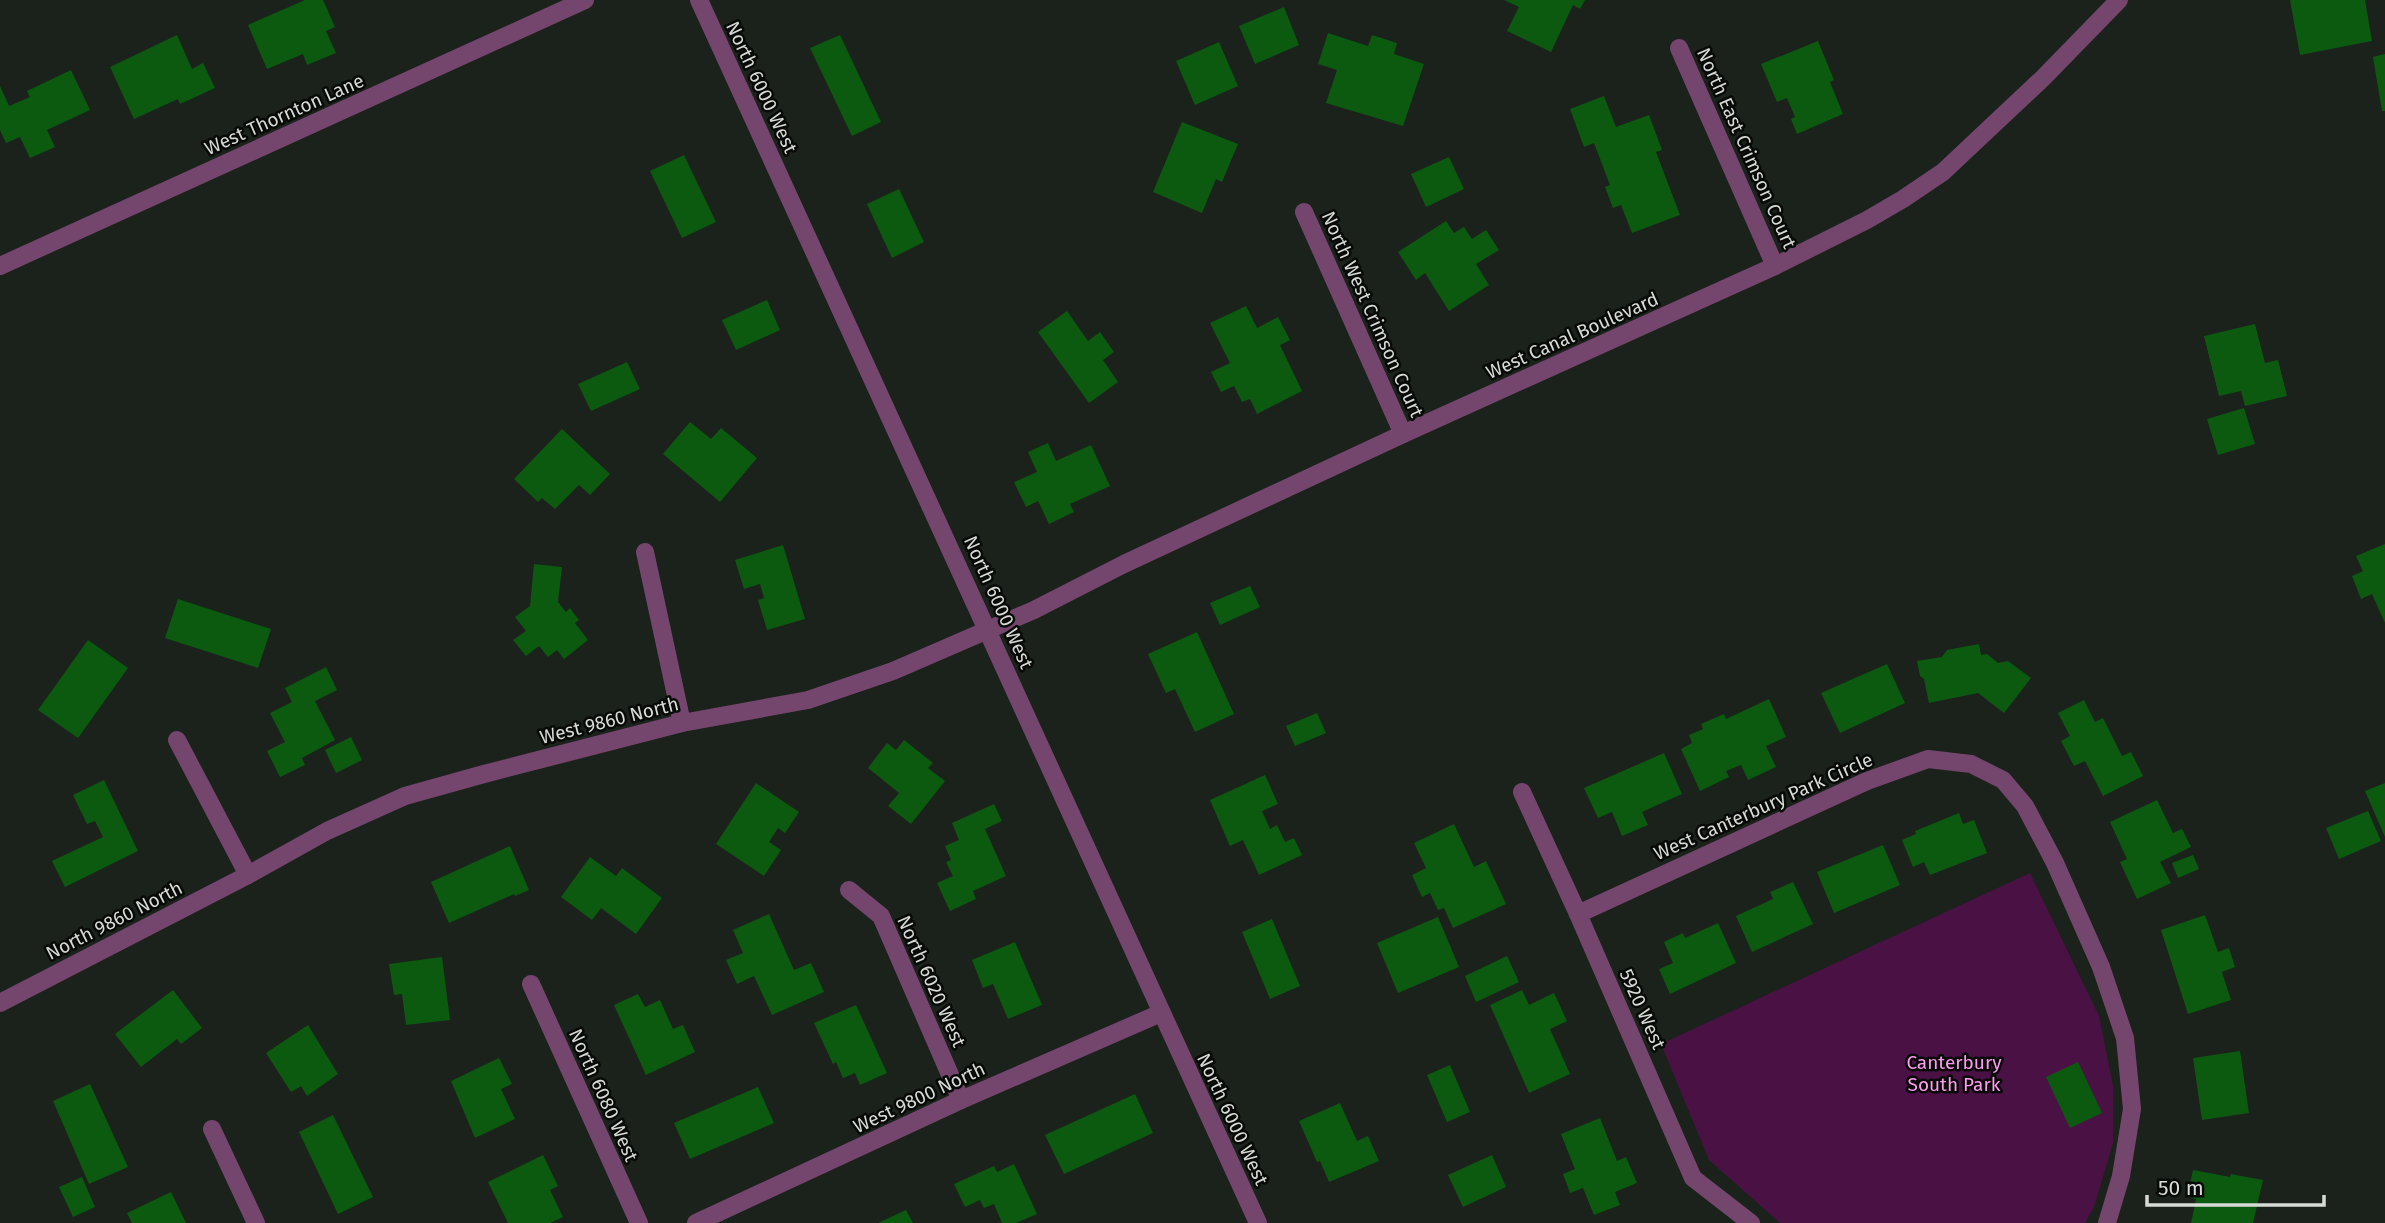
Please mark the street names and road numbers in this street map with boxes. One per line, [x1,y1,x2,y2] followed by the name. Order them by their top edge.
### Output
[721,18,802,157] street label: North 6000 West
[1692,44,1801,252] street label: North East Crimson Court
[201,69,367,160] street label: West Thornton Lane
[1317,208,1428,421] street label: North West Crimson Court
[1482,287,1662,384] street label: West Canal Boulevard
[959,532,1038,672] street label: North 6000 West
[537,692,681,749] street label: West 9860 North
[1650,748,1876,865] street label: West Canterbury Park Circle
[42,876,186,965] street label: North 9860 North
[892,912,971,1051] street label: North 6020 West
[1615,966,1670,1053] street label: 5920 West
[564,1025,643,1165] street label: North 6080 West
[1192,1050,1273,1189] street label: North 6000 West
[850,1057,989,1138] street label: West 9800 North

